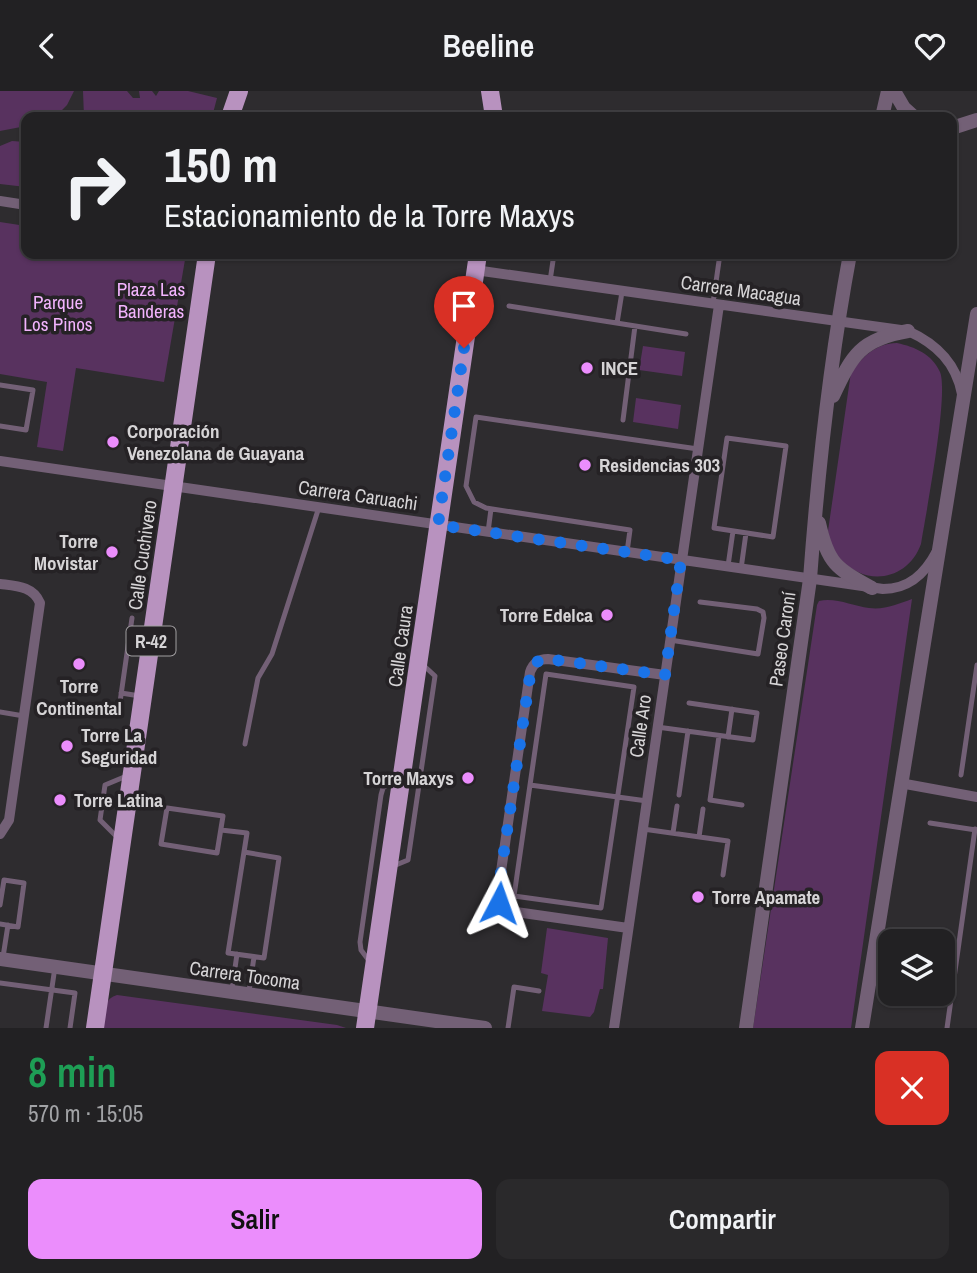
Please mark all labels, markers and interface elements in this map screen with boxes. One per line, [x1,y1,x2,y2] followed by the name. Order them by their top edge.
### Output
[443,24,534,67] text: Beeline
[28,27,66,65] icon: back
[911,27,949,65] icon: heart
[164,131,278,197] text: 150 m
[49,140,140,231] icon: right
[164,194,575,237] text: Estacionamiento de la Torre Maxys
[679,269,803,311] street label: Carrera Macagua
[117,276,185,324] park label: Plaza Las Banderas
[434,276,494,348] pin
[445,287,483,325] icon: arrive
[23,289,93,337] park label: Parque Los Pinos
[601,355,638,381] place label: INCE
[579,360,595,376] marker: INCE
[127,418,305,466] place label: Corporación Venezolana de Guayana
[105,434,121,450] marker: Corporación Venezolana de Guayana
[599,452,721,478] place label: Residencias 303
[577,457,593,473] marker: Residencias 303
[297,474,419,516] street label: Carrera Caruachi
[121,498,163,612] street label: Calle Cuchivero
[34,528,98,576] place label: Torre Movistar
[104,544,120,560] marker: Torre Movistar
[762,589,802,688] street label: Paseo Caroní
[500,602,593,628] place label: Torre Edelca
[381,603,419,689] street label: Calle Caura
[599,607,615,623] marker: Torre Edelca
[127,627,176,655] road number: R-42
[71,656,87,672] marker: Torre Continental
[36,673,122,721] place label: Torre Continental
[623,693,657,759] street label: Calle Aro
[81,722,157,770] place label: Torre La Seguridad
[59,738,75,754] marker: Torre La Seguridad
[363,765,454,791] place label: Torre Maxys
[460,770,476,786] marker: Torre Maxys
[74,787,163,813] place label: Torre Latina
[52,792,68,808] marker: Torre Latina
[462,866,536,940] position arrow
[712,884,821,910] place label: Torre Apamate
[690,889,706,905] marker: Torre Apamate
[878,929,955,1006] map controls
[878,929,955,1006] button: layers
[188,954,302,996] street label: Carrera Tocoma
[28,1044,117,1100] text: 8 min
[875,1051,949,1125] button: close
[28,1098,143,1129] text: 570 m · 15:05
[28,1179,482,1259] button: Salir
[496,1179,949,1259] button: Compartir

